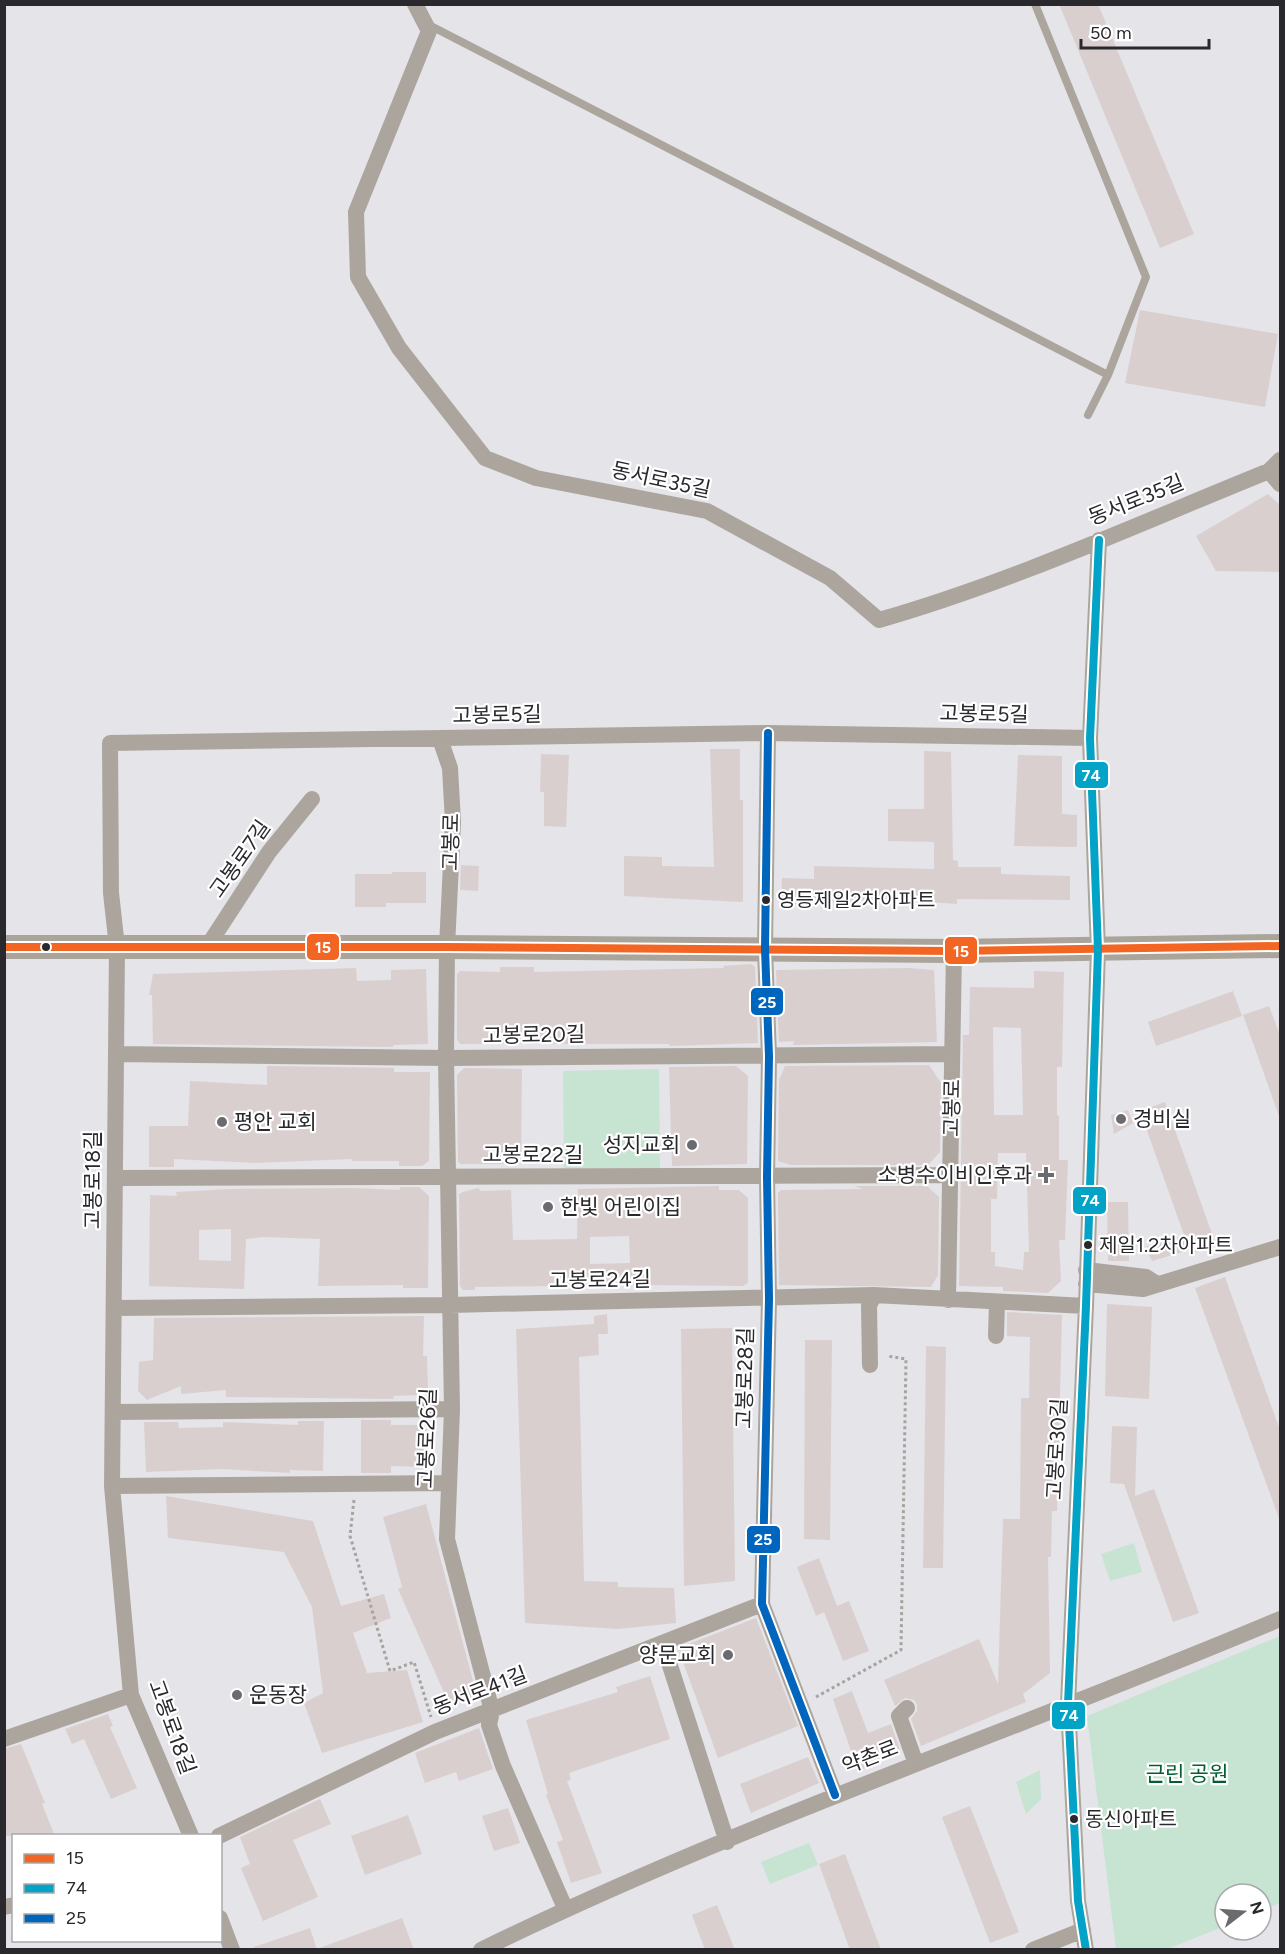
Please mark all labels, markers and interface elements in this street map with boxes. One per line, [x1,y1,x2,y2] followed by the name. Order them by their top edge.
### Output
[1081,12,1208,50] scale bar
[1090,22,1132,44] text: 50 m
[609,457,713,502] street label: 동서로35길
[1084,469,1187,530] street label: 동서로35길
[939,700,1029,727] street label: 고봉로5길
[452,701,542,728] street label: 고봉로5길
[1074,761,1109,789] line badge: 74
[1081,766,1101,785] text: 74
[437,813,464,871] street label: 고봉로
[204,815,275,902] street label: 고봉로7길
[777,888,935,912] place label: 영등제일2차아파트
[760,894,772,906] marker: 영등제일2차아파트
[306,933,340,961] line badge: 15
[944,936,978,965] line badge: 15
[315,938,331,957] text: 15
[40,941,52,953] unlabelled marker
[953,942,969,961] text: 15
[750,987,784,1016] line badge: 25
[758,993,776,1012] text: 25
[483,1021,585,1048] street label: 고봉로20길
[938,1079,965,1137] street label: 고봉로
[1133,1106,1191,1131] place label: 경비실
[234,1109,316,1134] place label: 평안 교회
[1114,1112,1128,1126] marker: 경비실
[215,1115,229,1129] marker: 평안 교회
[80,1131,105,1229] street label: 고봉로18길
[603,1132,680,1157] place label: 성지교회
[685,1138,699,1152] marker: 성지교회
[483,1142,583,1167] street label: 고봉로22길
[877,1162,1032,1187] place label: 소병수이비인후과
[1037,1166,1055,1184] marker: 소병수이비인후과
[1072,1186,1107,1215] line badge: 74
[1080,1191,1100,1210] text: 74
[560,1194,681,1219] place label: 한빛 어린이집
[541,1200,555,1214] marker: 한빛 어린이집
[1099,1233,1233,1257] place label: 제일1.2차아파트
[1082,1239,1094,1251] marker: 제일1.2차아파트
[549,1266,651,1293] street label: 고봉로24길
[731,1327,758,1429] street label: 고봉로28길
[412,1387,441,1489] street label: 고봉로26길
[1041,1397,1072,1501] street label: 고봉로30길
[746,1525,781,1554] line badge: 25
[754,1530,772,1549] text: 25
[639,1642,716,1667] place label: 양문교회
[721,1648,735,1662] marker: 양문교회
[429,1661,531,1720] street label: 동서로41길
[144,1676,201,1778] street label: 고봉로18길
[249,1682,307,1707] place label: 운동장
[230,1688,244,1702] marker: 운동장
[1051,1701,1086,1730] line badge: 74
[1059,1706,1079,1725] text: 74
[838,1734,901,1779] street label: 약촌로
[1146,1761,1228,1786] park label: 근린 공원
[1085,1807,1177,1831] place label: 동신아파트
[1068,1813,1080,1825] marker: 동신아파트
[12,1834,222,1942] legend
[66,1847,84,1869] text: 15
[66,1877,87,1899] text: 74
[1213,1882,1273,1942] north arrow
[1246,1899,1268,1916] text: N
[66,1907,86,1929] text: 25

